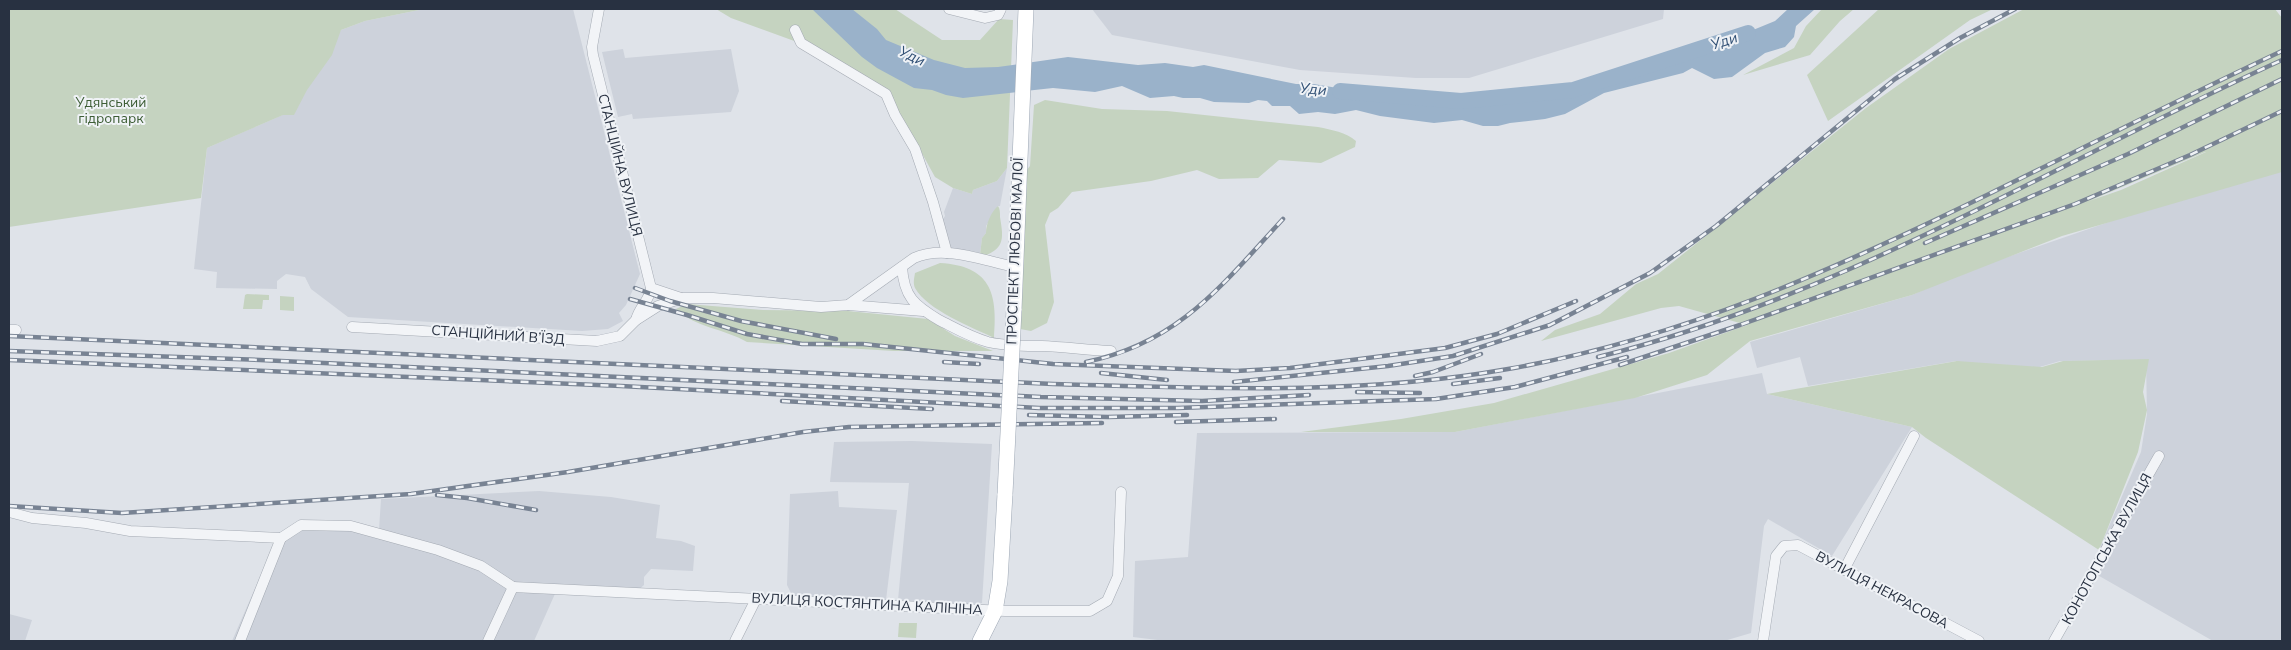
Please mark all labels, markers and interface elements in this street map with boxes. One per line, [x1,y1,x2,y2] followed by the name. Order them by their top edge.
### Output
[1708,27,1740,55] water label: Уди
[895,41,929,71] water label: Уди
[1299,78,1328,100] water label: Уди
[593,92,647,238] street label: СТАНЦІЙНА ВУЛИЦЯ
[75,93,146,128] park label: Удянський гідропарк
[1002,157,1028,345] street label: ПРОСПЕКТ ЛЮБОВІ МАЛОЇ
[431,321,565,349] street label: СТАНЦІЙНИЙ В’ЇЗД
[2057,470,2157,628] street label: КОНОТОПСЬКА ВУЛИЦЯ
[1812,547,1952,633] street label: ВУЛИЦЯ НЕКРАСОВА
[751,588,983,620] street label: ВУЛИЦЯ КОСТЯНТИНА КАЛІНІНА

